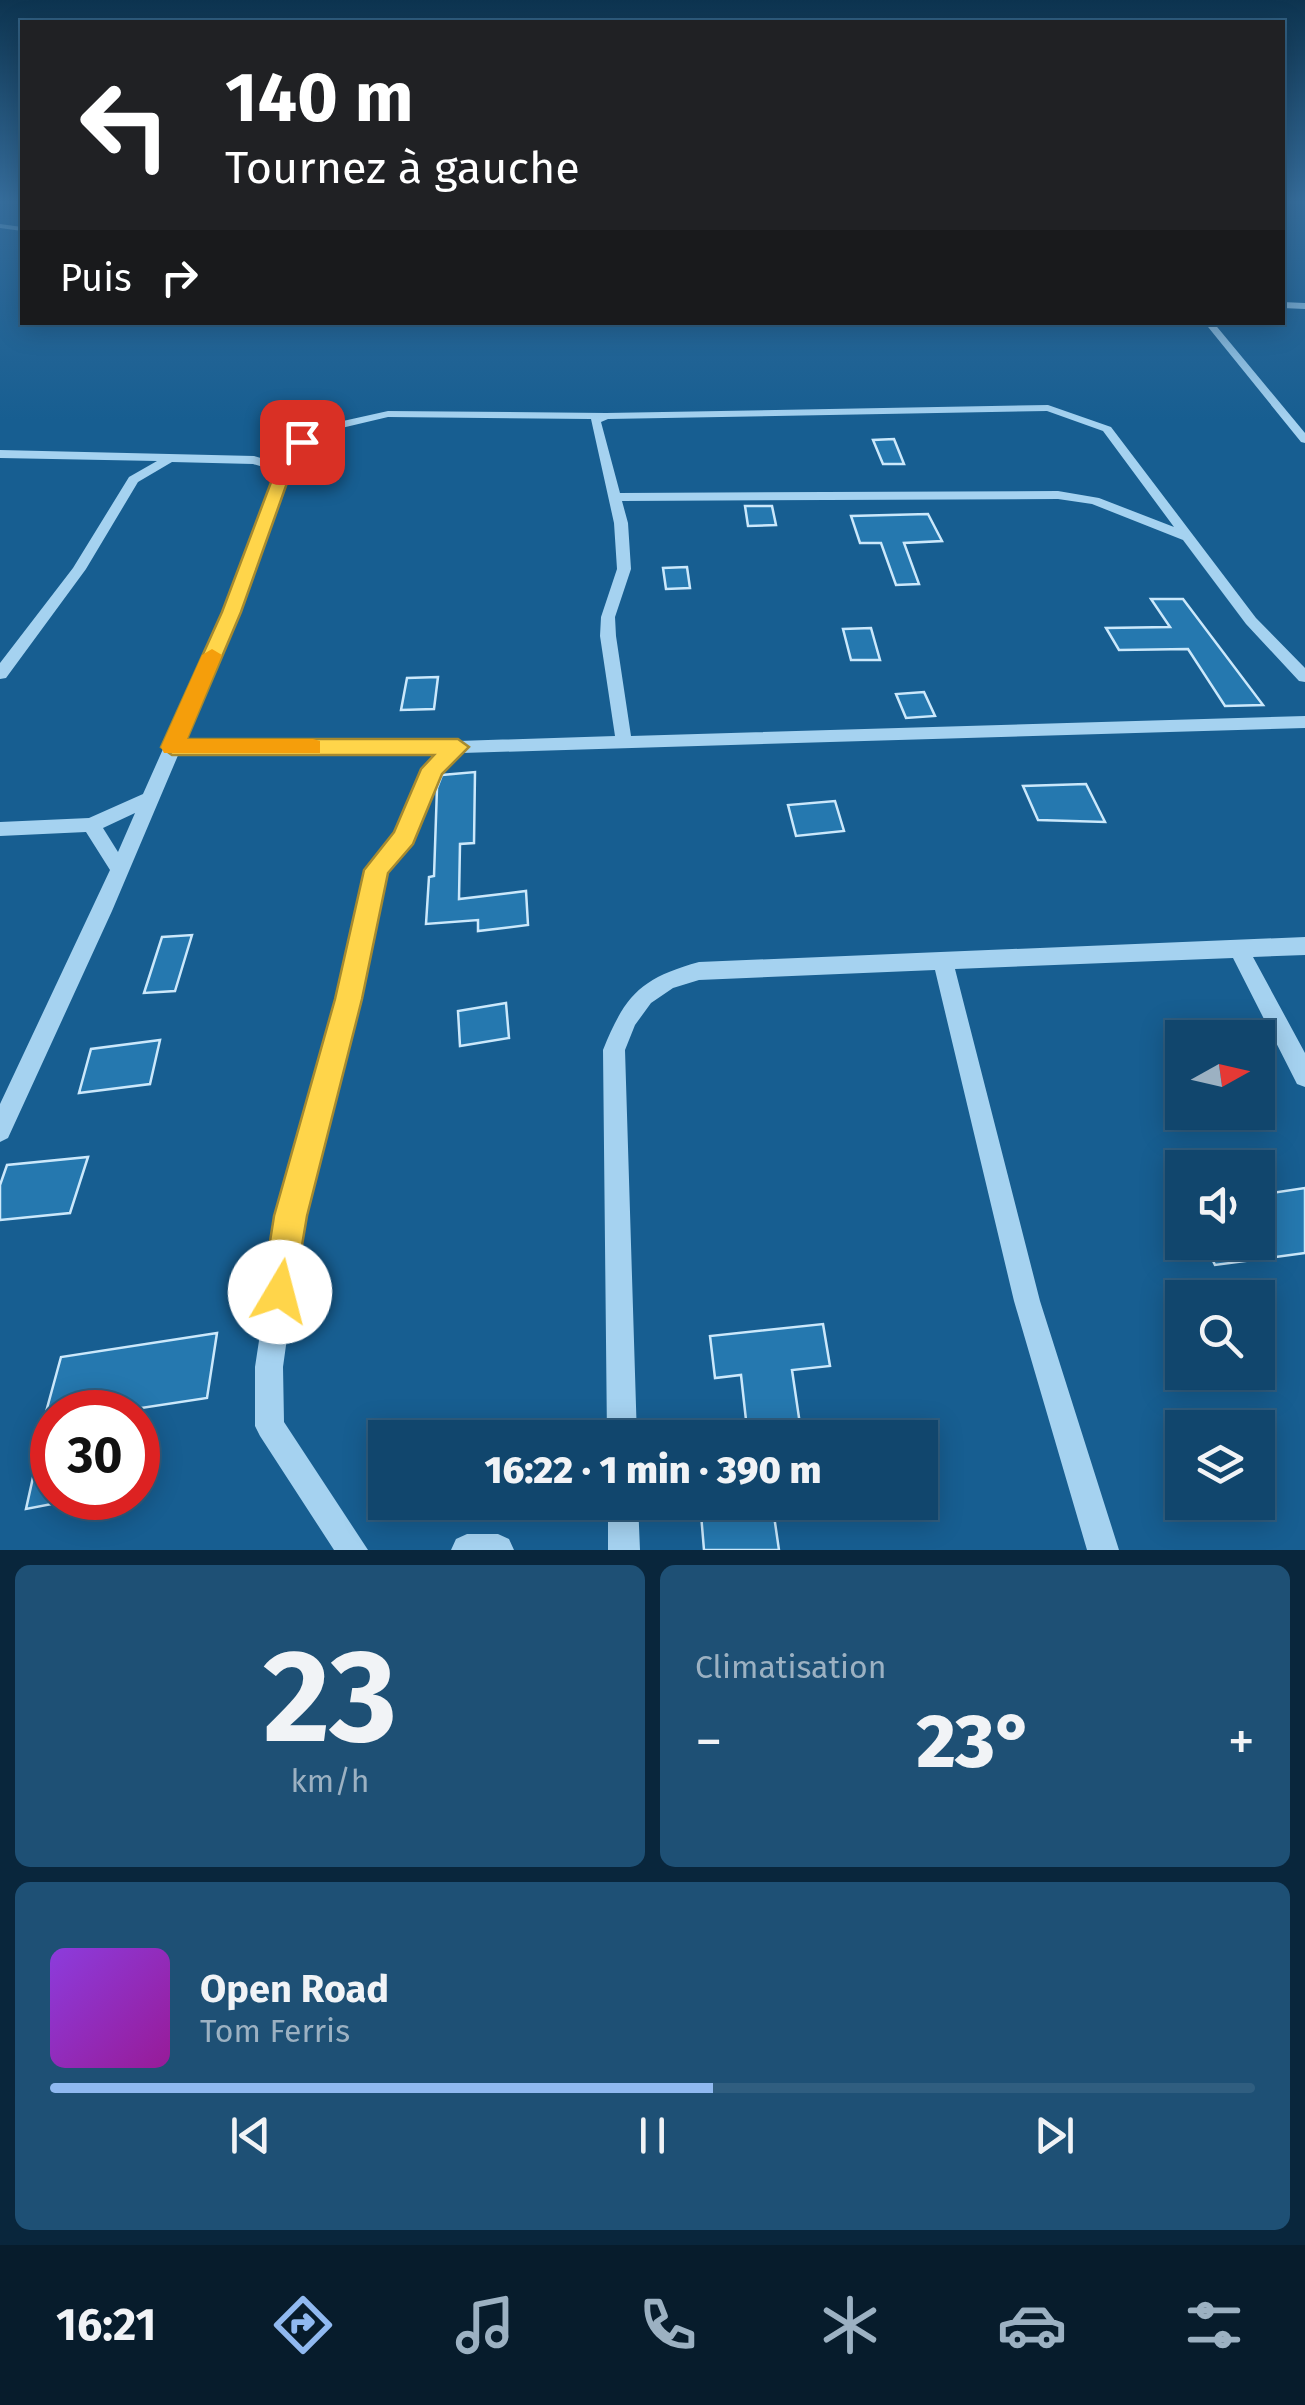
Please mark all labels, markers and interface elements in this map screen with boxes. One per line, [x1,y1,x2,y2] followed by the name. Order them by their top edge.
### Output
[225,56,414,140] text: 140 m
[60,60,190,190] icon: left
[225,141,580,195] text: Tournez à gauche
[152,250,207,305] icon: right
[60,255,132,301] text: Puis
[260,400,345,485] pin
[275,415,330,470] icon: arrive
[1165,1020,1275,1130] north arrow
[1165,1020,1275,1520] map controls
[1165,1150,1275,1260] button: sound
[228,1240,332,1344] position arrow
[1165,1280,1275,1390] button: search
[30,1390,160,1520] speed limit sign: 30
[1165,1410,1275,1520] button: layers
[484,1447,822,1493] text: 16:22 · 1 min · 390 m
[263,1619,397,1775] text: 23
[695,1648,886,1686] text: Climatisation
[916,1697,1034,1787] text: 23°
[695,1709,723,1775] text: −
[1228,1709,1255,1775] text: +
[290,1762,370,1800] text: km/h
[200,1966,389,2012] text: Open Road
[200,2012,350,2050] text: Tom Ferris
[223,2108,278,2163] icon: previous
[625,2108,680,2163] icon: pause
[1027,2108,1082,2163] icon: next
[268,2290,338,2360] icon: directions
[450,2290,520,2360] icon: music
[633,2290,703,2360] icon: phone
[815,2290,885,2360] icon: climate
[997,2290,1067,2360] icon: car
[1179,2290,1249,2360] icon: filters
[56,2298,156,2352] text: 16:21

